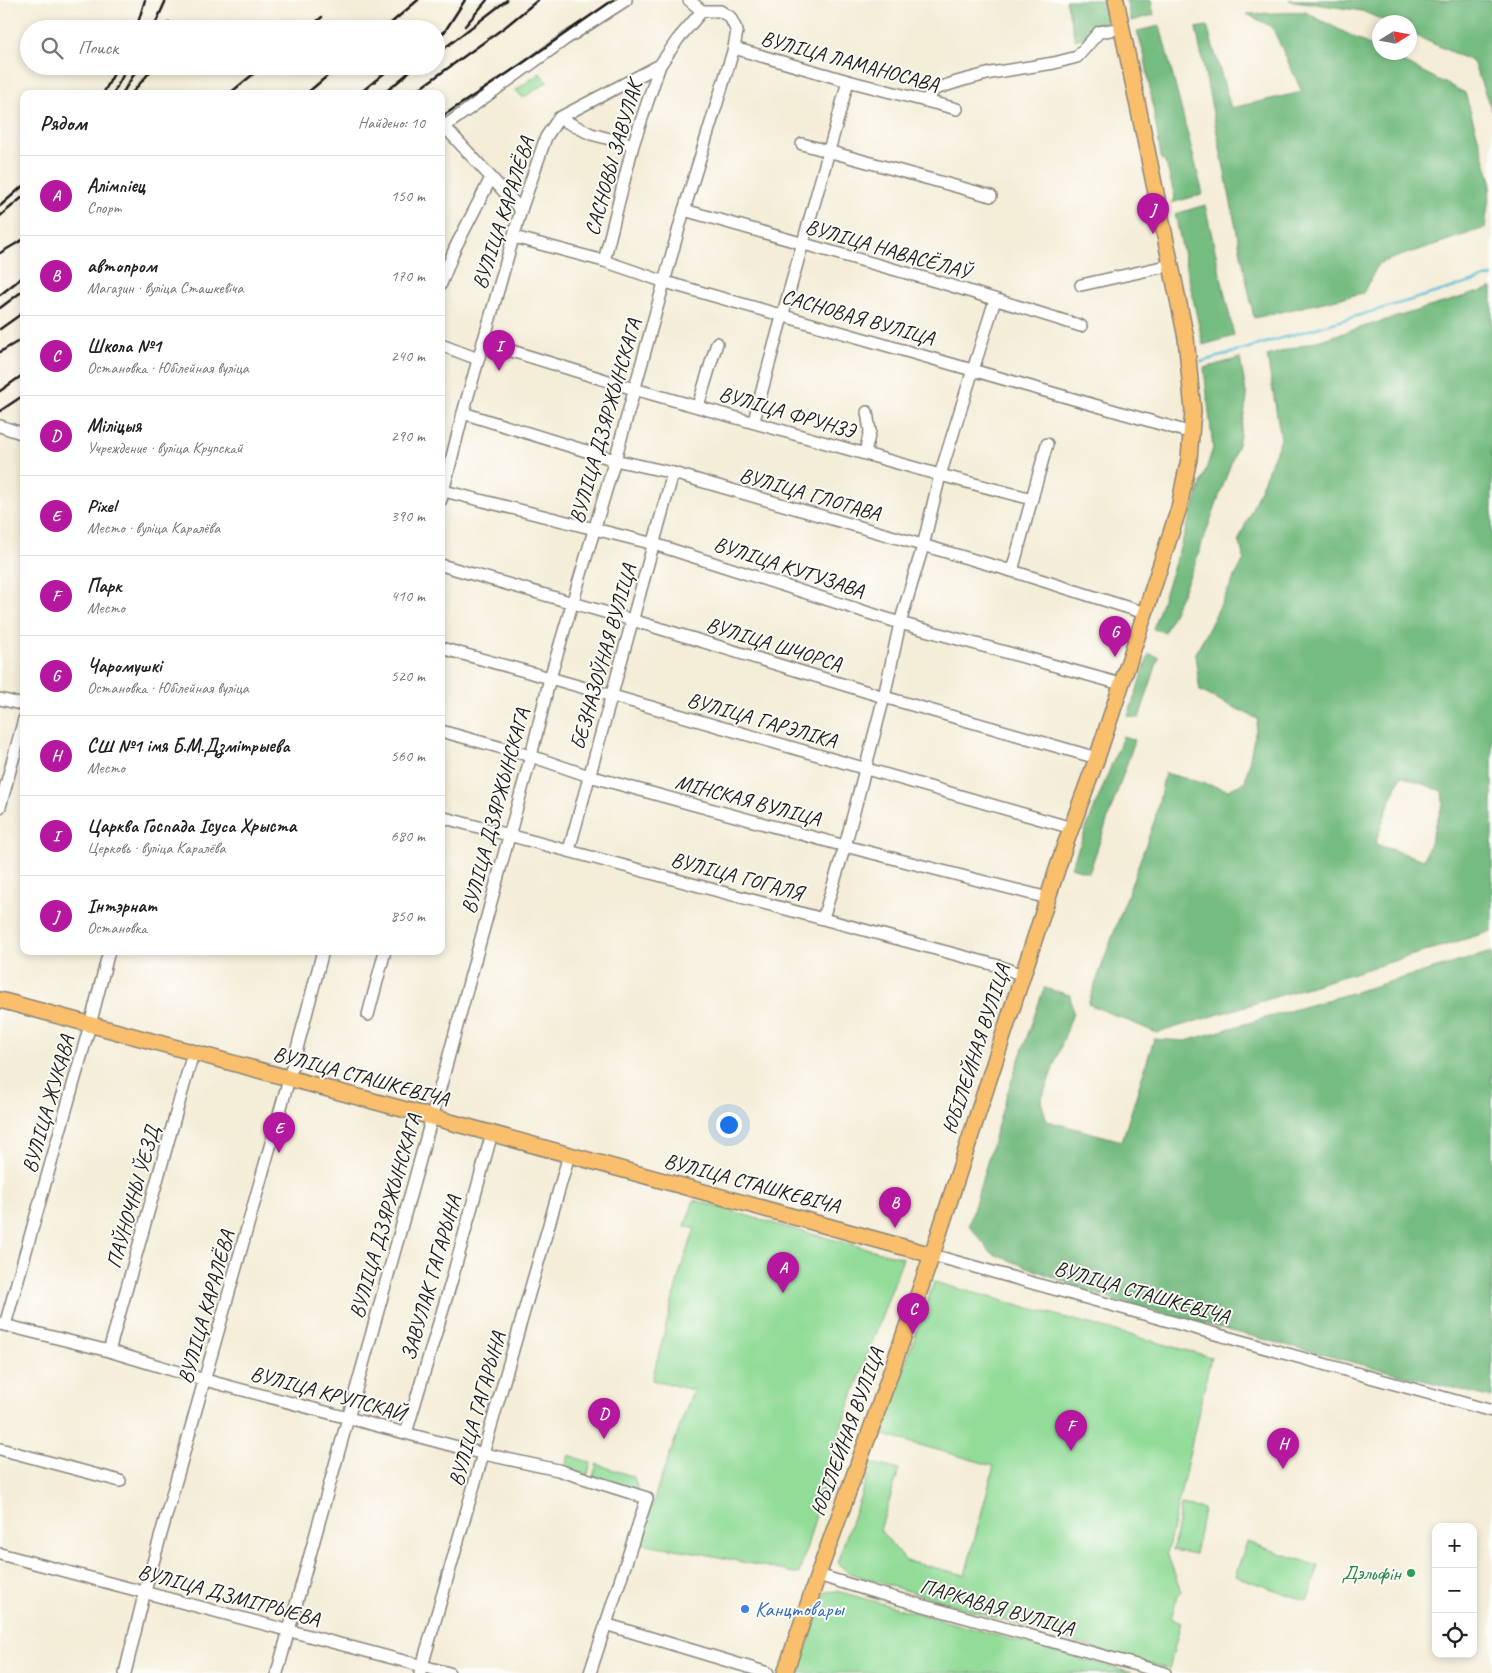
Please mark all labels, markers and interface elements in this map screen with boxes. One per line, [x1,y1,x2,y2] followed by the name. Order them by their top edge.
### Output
[1372,15,1417,60] north arrow
[20,20,445,75] search box
[758,25,942,97] street label: ВУЛІЦА ЛАМАНОСАВА
[38,34,66,62] icon: search
[78,36,118,60] text: Поиск
[578,73,649,238] street label: САСНОВЫ ЗАВУЛАК
[40,110,87,136] text: Рядом
[358,113,425,133] text: Найдено: 10
[466,133,540,292] street label: ВУЛІЦА КАРАЛЁВА
[87,174,145,198] text: Алімпіец
[52,186,60,206] text: A
[391,186,425,206] text: 150 m
[1137,193,1169,234] pin: J
[87,198,122,218] text: Спорт
[803,213,976,286] street label: ВУЛІЦА НАВАСЁЛАЎ
[87,254,157,278] text: автопром
[52,266,60,286] text: B
[391,266,425,286] text: 170 m
[87,278,243,298] text: Магазин · вуліца Сташкевіча
[779,283,939,352] street label: САСНОВАЯ ВУЛІЦА
[563,315,647,526] street label: ВУЛІЦА ДЗЯРЖЫНСКАГА
[483,330,515,371] pin: I
[87,334,161,358] text: Школа №1
[52,346,60,366] text: C
[391,346,425,366] text: 240 m
[87,358,249,378] text: Остановка · Юбілейная вуліца
[716,380,860,444] street label: ВУЛІЦА ФРУНЗЭ
[87,414,141,438] text: Міліцыя
[51,426,61,446] text: D
[391,426,425,446] text: 290 m
[87,438,243,458] text: Учреждение · вуліца Крупскай
[737,461,885,527] street label: ВУЛІЦА ГЛОТАВА
[87,494,116,518] text: Pixel
[52,506,60,526] text: E
[391,506,425,526] text: 390 m
[87,518,220,538] text: Место · вуліца Каралёва
[711,530,868,604] street label: ВУЛІЦА КУТУЗАВА
[564,560,642,753] street label: БЕЗНАЗОЎНАЯ ВУЛІЦА
[87,574,122,598] text: Парк
[52,586,60,606] text: F
[391,586,425,606] text: 410 m
[87,598,125,618] text: Место
[703,611,845,677] street label: ВУЛІЦА ШЧОРСА
[1099,616,1131,657] pin: G
[87,654,162,678] text: Чаромушкі
[52,666,60,686] text: G
[391,666,425,686] text: 520 m
[87,678,249,698] text: Остановка · Юбілейная вуліца
[684,686,841,754] street label: ВУЛІЦА ГАРЭЛІКА
[455,705,535,916] street label: ВУЛІЦА ДЗЯРЖЫНСКАГА
[87,734,290,758] text: СШ №1 імя Б.М.Дзмітрыева
[51,746,61,766] text: H
[391,746,425,766] text: 560 m
[87,758,125,778] text: Место
[673,768,825,832] street label: МІНСКАЯ ВУЛІЦА
[87,814,296,838] text: Царква Госпада Ісуса Хрыста
[53,826,59,846] text: I
[391,826,425,846] text: 680 m
[87,838,226,858] text: Церковь · вуліца Каралёва
[668,846,809,907] street label: ВУЛІЦА ГОГАЛЯ
[87,894,157,918] text: Інтэрнат
[53,906,59,926] text: J
[391,906,425,926] text: 850 m
[87,918,147,938] text: Остановка
[936,960,1016,1137] street label: ЮБІЛЕЙНАЯ ВУЛІЦА
[16,1031,80,1176] street label: ВУЛІЦА ЖУКАВА
[270,1040,453,1112] street label: ВУЛІЦА СТАШКЕВІЧА
[343,1110,427,1321] street label: ВУЛІЦА ДЗЯРЖЫНСКАГА
[263,1112,295,1153] pin: E
[716,1112,742,1138] your location
[100,1121,166,1271] street label: ПАЎНОЧНЫ ЎЕЗД
[661,1147,844,1219] street label: ВУЛІЦА СТАШКЕВІЧА
[879,1187,911,1228] pin: B
[395,1191,467,1363] street label: ЗАВУЛАК ГАГАРЫНА
[172,1226,241,1386] street label: ВУЛІЦА КАРАЛЁВА
[767,1252,799,1293] pin: A
[1052,1255,1234,1330] street label: ВУЛІЦА СТАШКЕВІЧА
[897,1293,929,1334] pin: C
[443,1328,512,1489] street label: ВУЛІЦА ГАГАРЫНА
[805,1343,890,1519] street label: ЮБІЛЕЙНАЯ ВУЛІЦА
[248,1360,412,1427] street label: ВУЛІЦА КРУПСКАЙ
[588,1398,620,1439] pin: D
[1055,1410,1087,1451] pin: F
[1267,1428,1299,1469] pin: H
[1432,1523,1477,1658] map controls
[1432,1523,1477,1568] button: +
[135,1558,323,1632] street label: ВУЛІЦА ДЗМІТРЫЕВА
[1342,1560,1402,1586] place label: Дэльфін
[1405,1567,1417,1579] marker: Дэльфін
[1432,1568,1477,1613] button: −
[917,1573,1078,1642] street label: ПАРКАВАЯ ВУЛІЦА
[755,1596,846,1622] place label: Канцтовары
[739,1603,751,1615] marker: Канцтовары
[1432,1613,1477,1658] button: locate

